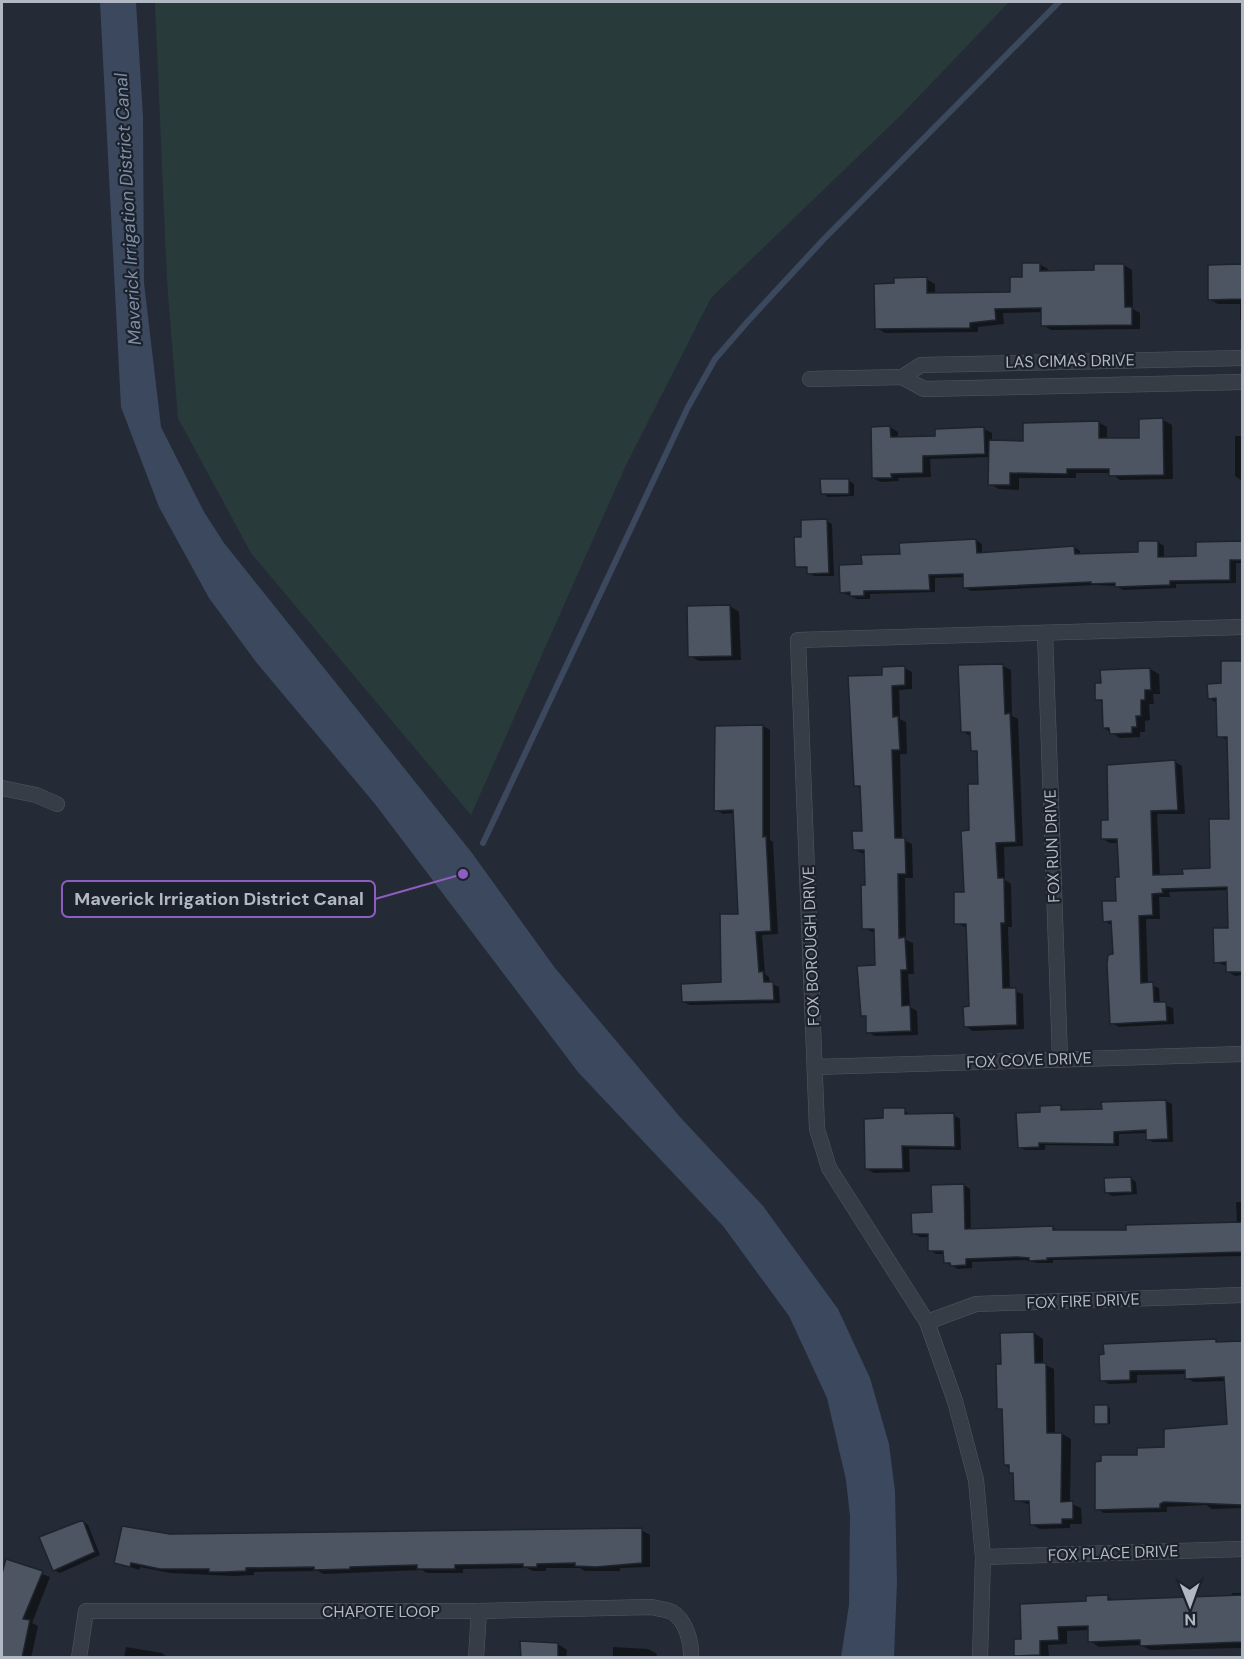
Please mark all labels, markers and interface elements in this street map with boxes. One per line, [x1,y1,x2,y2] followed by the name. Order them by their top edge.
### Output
[109,71,147,346] water label: Maverick Irrigation District Canal
[1005,349,1135,373] street label: LAS CIMAS DRIVE
[1040,789,1064,903] street label: FOX RUN DRIVE
[798,866,824,1026] street label: FOX BOROUGH DRIVE
[62,881,375,917] callout: Maverick Irrigation District Canal
[74,887,364,911] text: Maverick Irrigation District Canal
[966,1047,1092,1073] street label: FOX COVE DRIVE
[1026,1289,1140,1313] street label: FOX FIRE DRIVE
[1047,1540,1179,1566] street label: FOX PLACE DRIVE
[1160,1575,1220,1635] north arrow
[322,1601,440,1622] street label: CHAPOTE LOOP
[1184,1609,1196,1630] text: N

